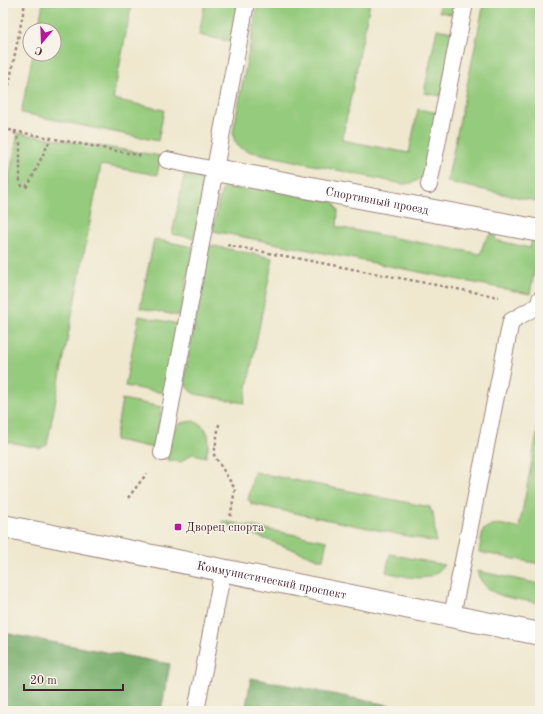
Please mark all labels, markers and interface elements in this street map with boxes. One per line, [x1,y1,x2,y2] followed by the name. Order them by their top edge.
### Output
[22,22,62,62] north arrow
[34,44,44,56] text: С
[325,186,430,217] street label: Спортивный проезд
[173,522,183,532] marker: Дворец спорта
[186,522,264,534] place label: Дворец спорта
[196,560,348,602] street label: Коммунистический проспект
[24,666,123,692] scale bar
[30,675,57,687] text: 20 m

